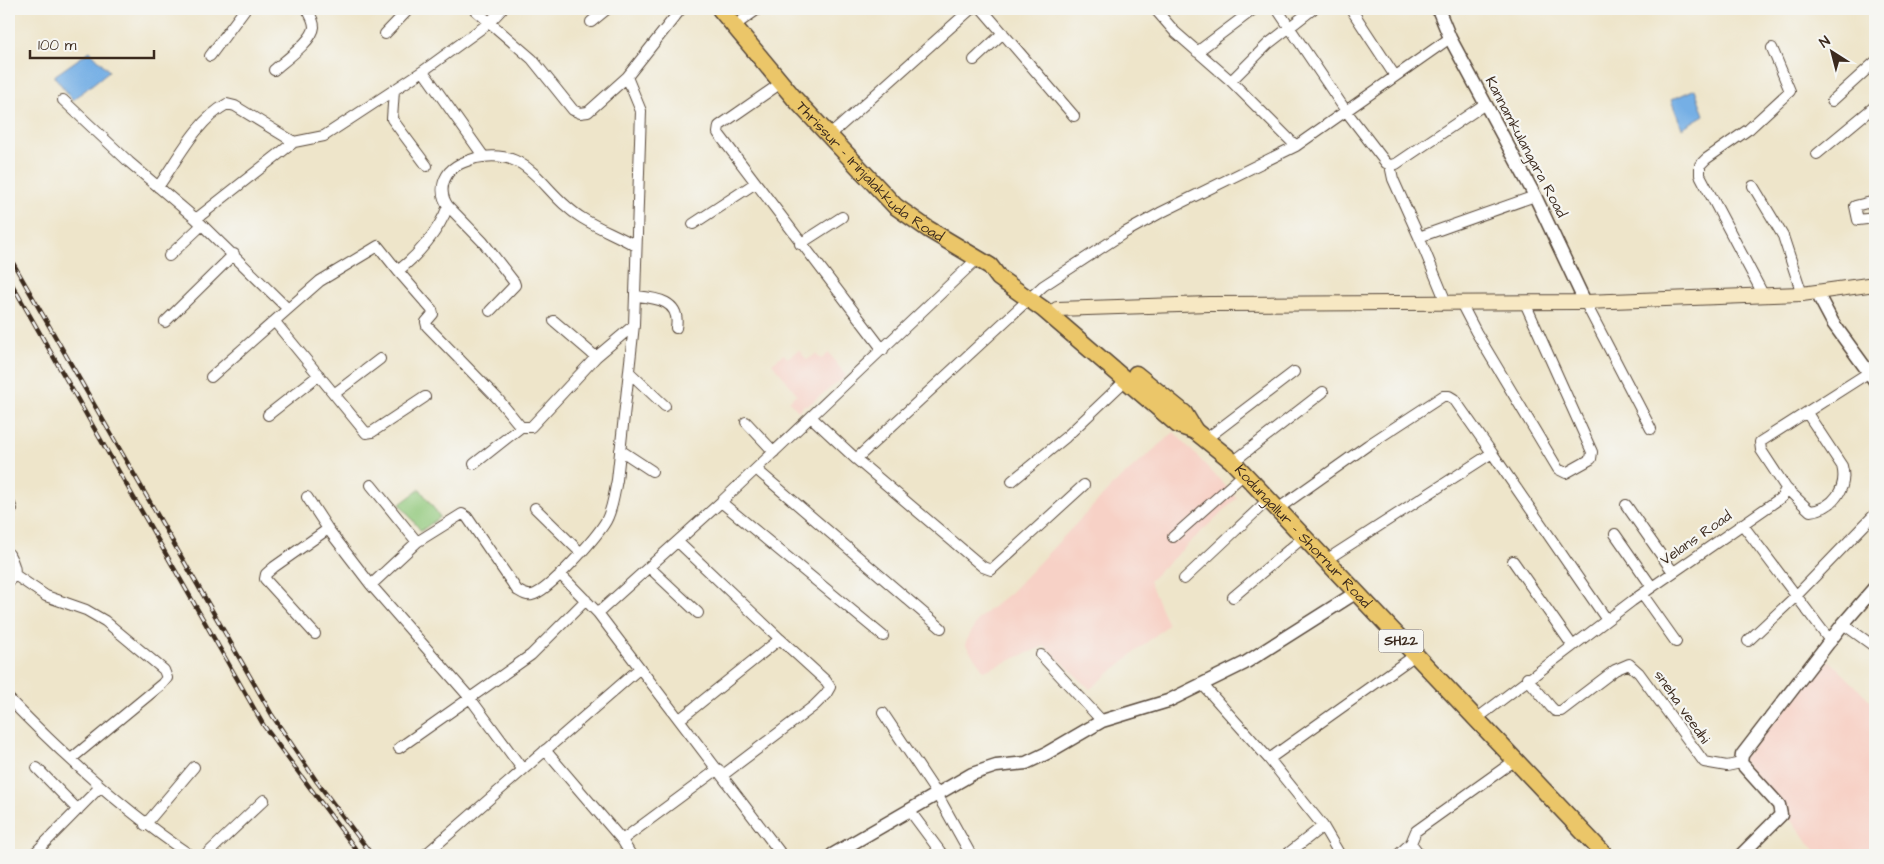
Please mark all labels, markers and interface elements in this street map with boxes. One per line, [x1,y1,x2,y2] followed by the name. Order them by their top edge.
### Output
[30,28,154,60] scale bar
[1806,28,1856,78] north arrow
[1816,31,1835,53] text: N
[38,35,77,56] text: 100 m
[1479,73,1572,222] street label: Kannamkulangara Road
[791,96,948,247] street label: Thrissur - Irinjalakkuda Road
[1230,460,1377,613] street label: Kodungallur - Shornur Road
[1656,505,1736,570] street label: Velans Road
[1378,630,1424,652] road number: SH22
[1649,666,1716,749] street label: sneha veedhi

